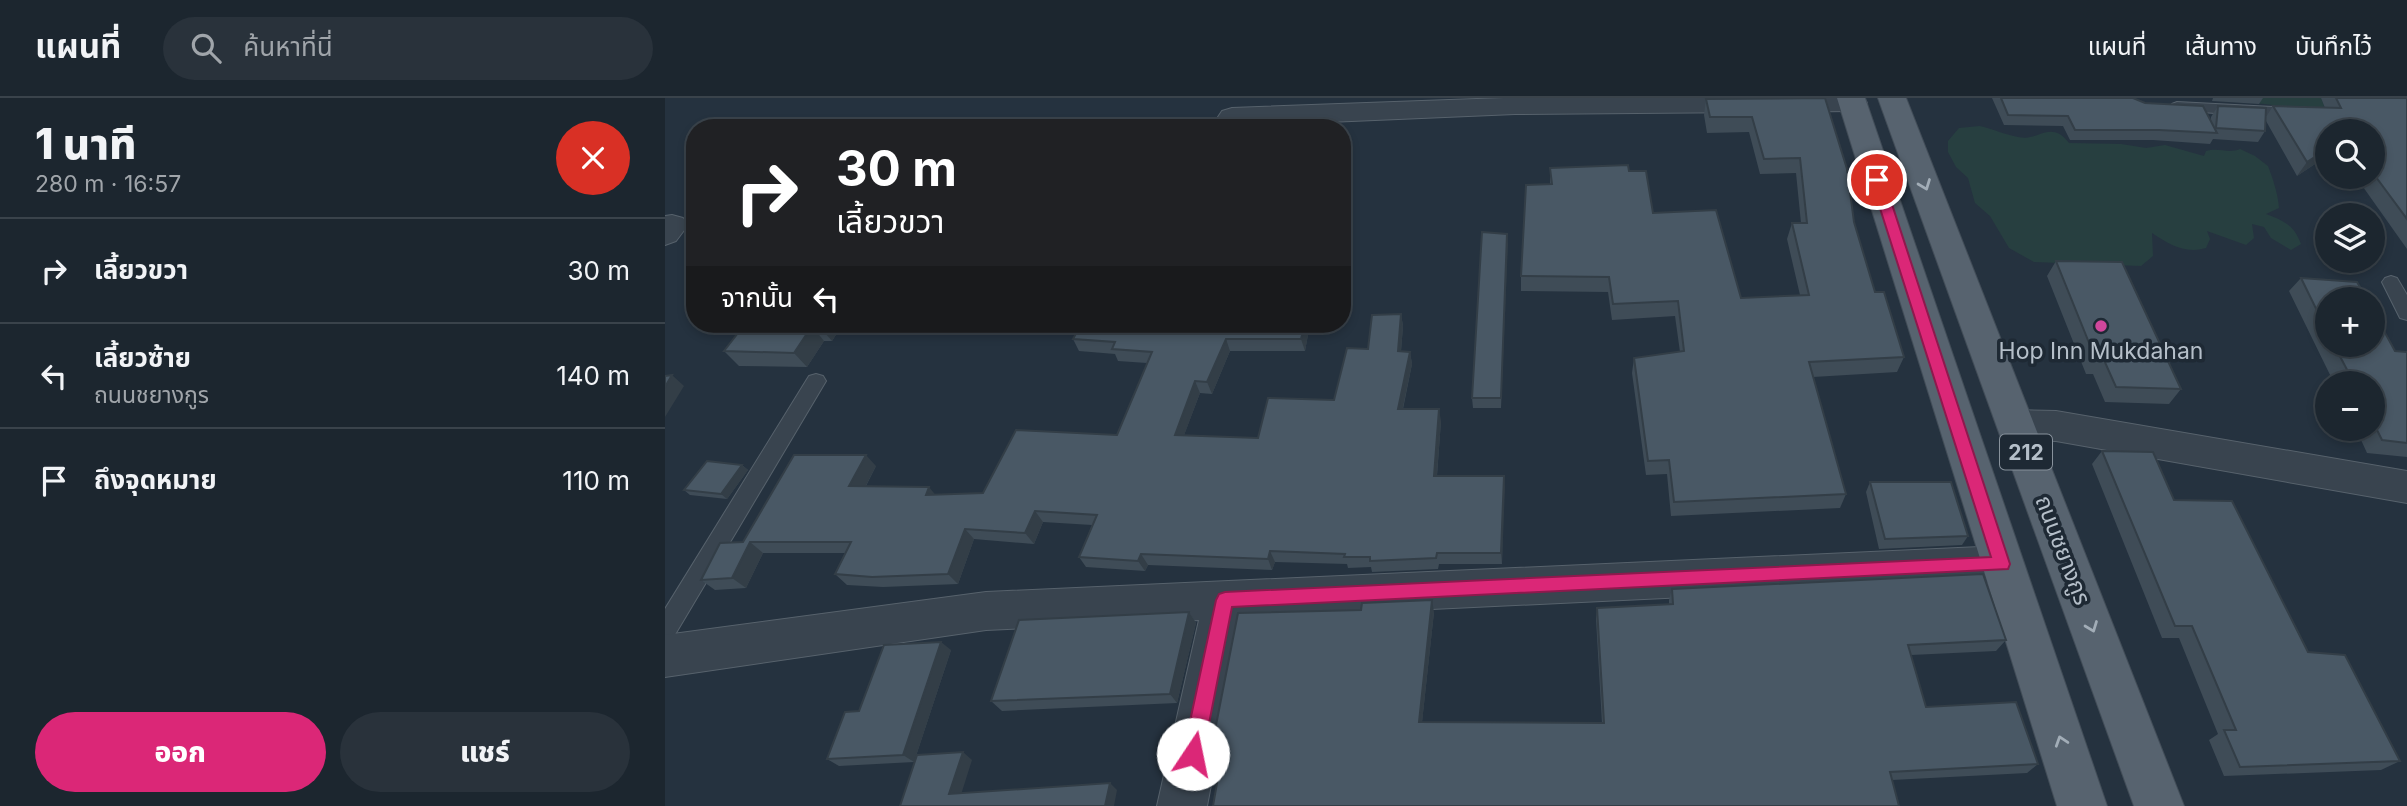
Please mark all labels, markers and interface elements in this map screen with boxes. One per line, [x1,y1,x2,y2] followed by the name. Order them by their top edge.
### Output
[163,17,653,80] search box
[35,26,121,66] text: แผนที่
[187,29,225,67] icon: search
[243,31,333,62] text: ค้นหาที่นี่
[2088,32,2146,61] text: แผนที่
[2184,32,2257,61] text: เส้นทาง
[2295,32,2372,61] text: บันทึกไว้
[35,118,136,169] text: 1 นาที
[2315,119,2385,441] map controls
[2315,119,2385,189] button: search
[556,121,630,195] button: close
[836,139,957,198] text: 30 m
[721,147,812,238] icon: right
[1847,150,1907,210] pin
[1858,161,1896,199] icon: arrive
[35,170,181,198] text: 280 m · 16:57
[1917,178,1931,190] one-way arrow
[836,202,944,241] text: เลี้ยวขวา
[2315,203,2385,273] button: layers
[35,252,73,290] icon: right
[94,254,188,285] text: เลี้ยวขวา
[567,255,630,286] text: 30 m
[807,280,845,318] icon: left
[721,282,793,313] text: จากนั้น
[2315,287,2385,357] button: +
[2093,318,2109,334] marker: Hop Inn Mukdahan
[1999,337,2203,365] place label: Hop Inn Mukdahan
[94,342,191,373] text: เลี้ยวซ้าย
[35,357,73,395] icon: left
[556,360,630,391] text: 140 m
[2315,371,2385,441] button: −
[94,381,209,409] text: ถนนชยางกูร
[2000,434,2052,470] road number: 212
[35,462,73,500] icon: arrive
[94,464,217,495] text: ถึงจุดหมาย
[562,465,630,496] text: 110 m
[2028,491,2097,609] street label: ถนนชยางกูร
[2084,620,2098,632] one-way arrow
[35,712,326,792] button: ออก
[340,712,630,792] button: แชร์
[1156,717,1230,791] position arrow
[2055,736,2069,748] one-way arrow

